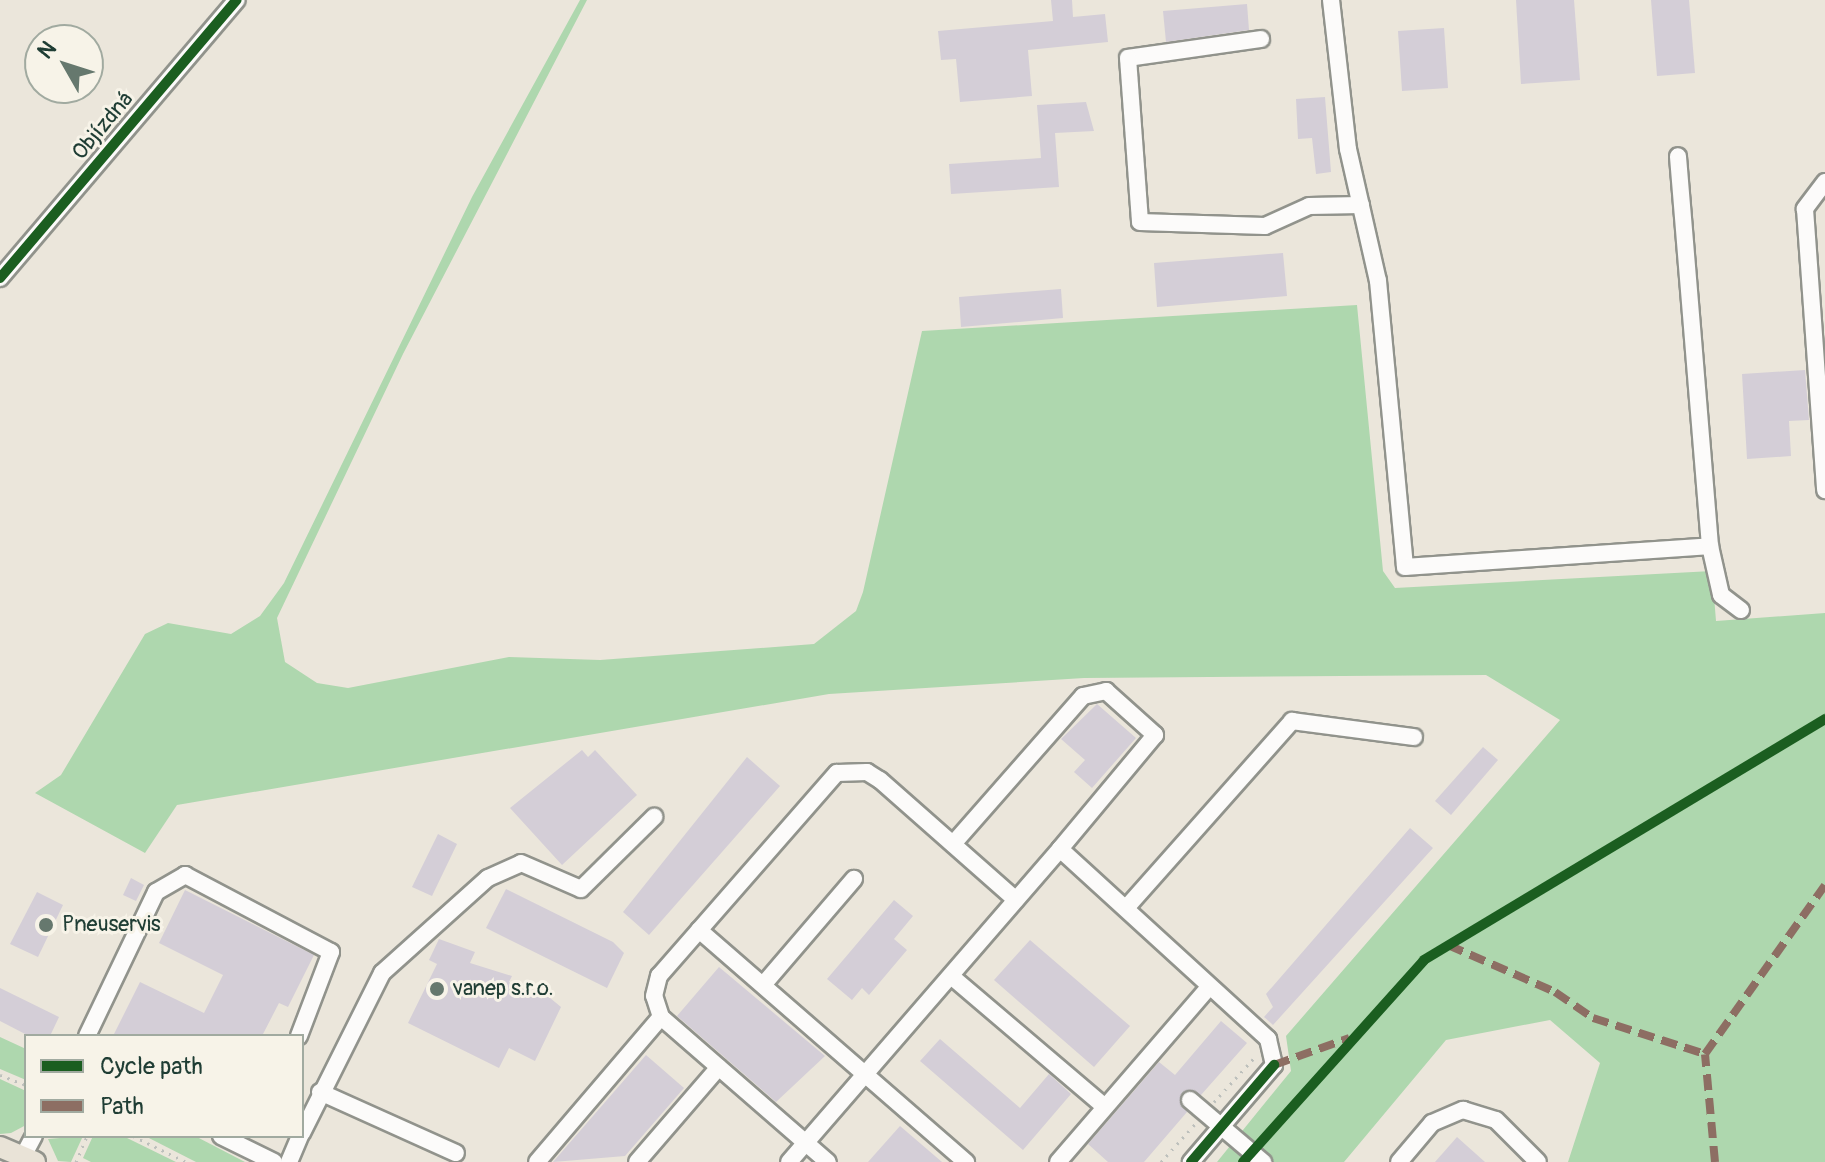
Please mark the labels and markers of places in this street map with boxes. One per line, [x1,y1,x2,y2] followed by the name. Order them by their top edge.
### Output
[62,912,161,938] place label: Pneuservis
[37,916,55,934] marker: Pneuservis
[453,976,554,1002] place label: vanep s.r.o.
[428,980,446,998] marker: vanep s.r.o.

